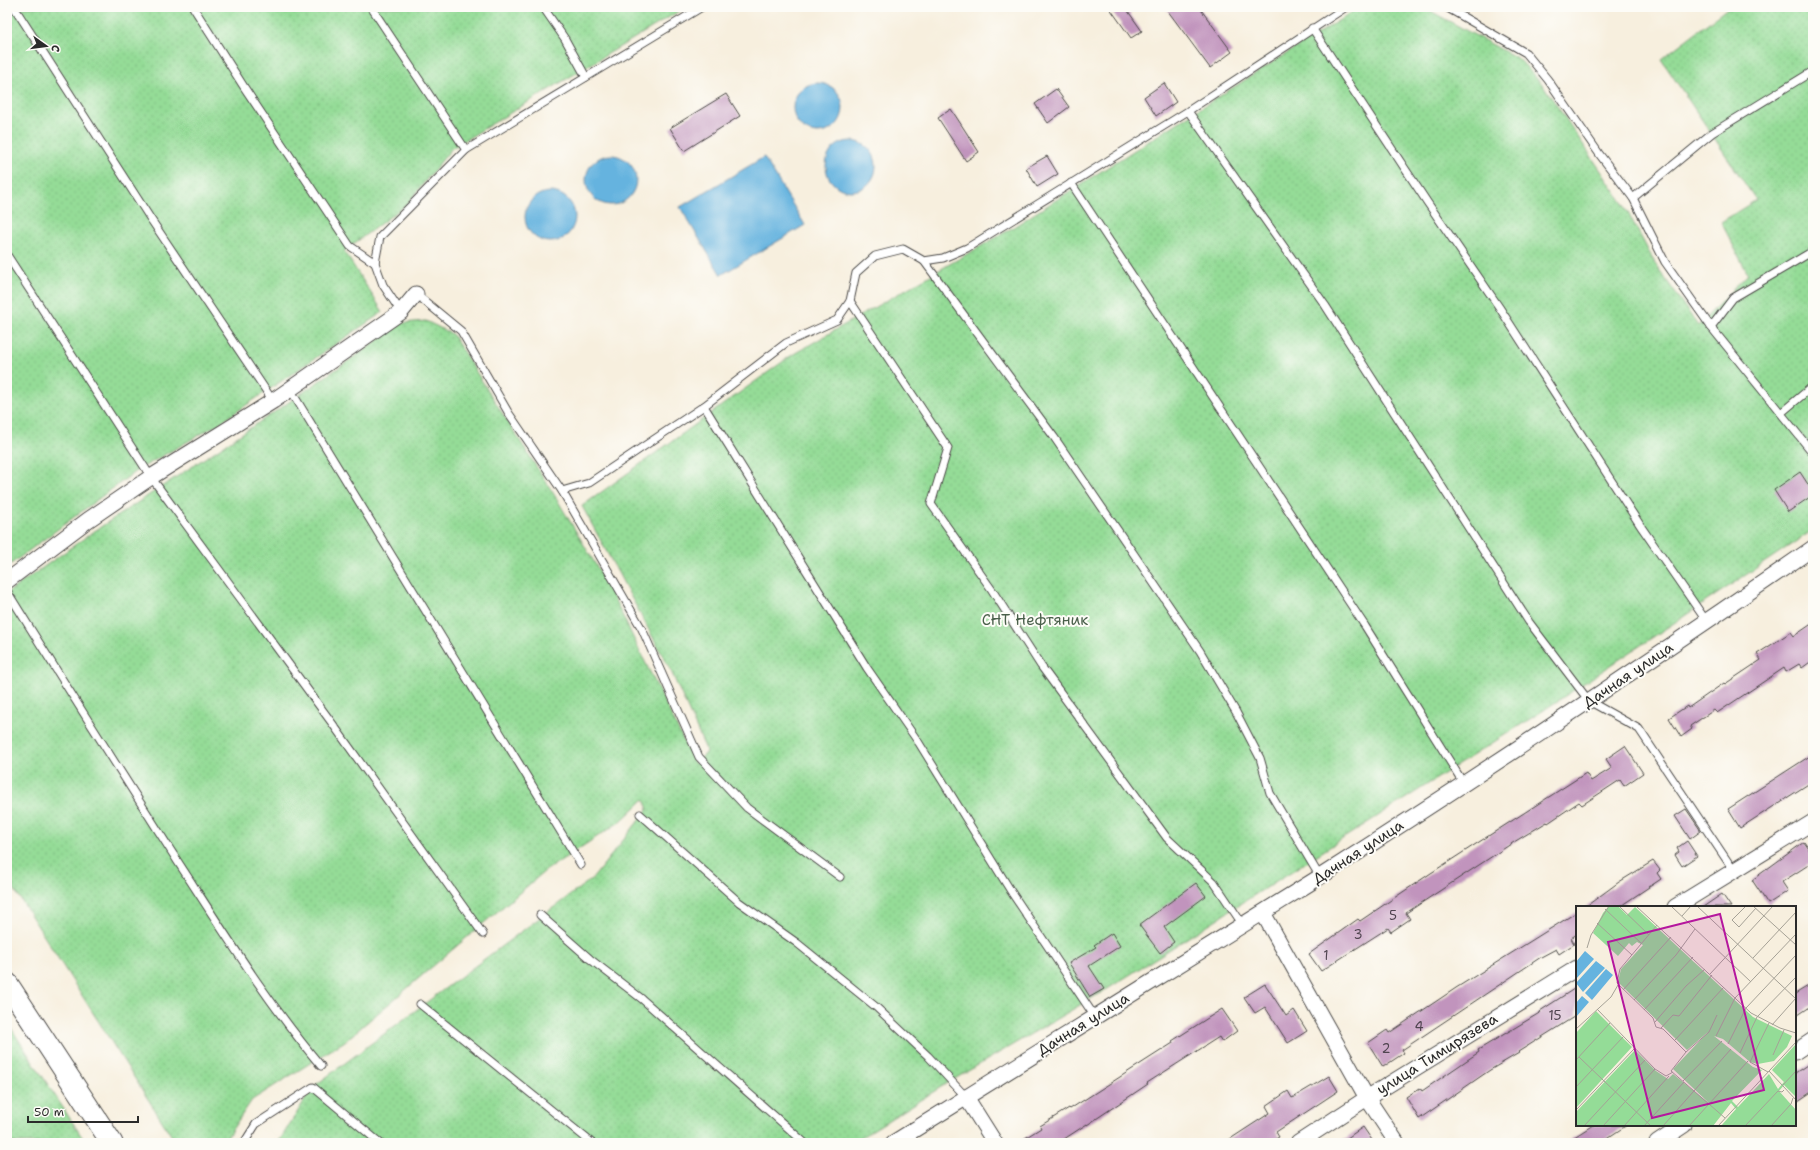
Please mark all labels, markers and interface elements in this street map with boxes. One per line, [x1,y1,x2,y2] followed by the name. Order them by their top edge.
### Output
[26,26,66,66] north arrow
[47,43,63,54] text: С
[982,610,1088,630] park label: СНТ Нефтяник
[1579,637,1678,713] street label: Дачная улица
[1309,815,1408,889] street label: Дачная улица
[1576,906,1796,1126] inset map
[1389,907,1397,924] house number: 5
[1353,926,1363,943] house number: 3
[1323,947,1329,964] house number: 1
[1033,987,1133,1060] street label: Дачная улица
[1548,1007,1562,1024] house number: 15
[1373,1008,1502,1099] street label: улица Тимирязева
[1414,1018,1424,1035] house number: 4
[1381,1040,1391,1057] house number: 2
[28,1098,138,1124] scale bar
[34,1104,64,1120] text: 50 m

